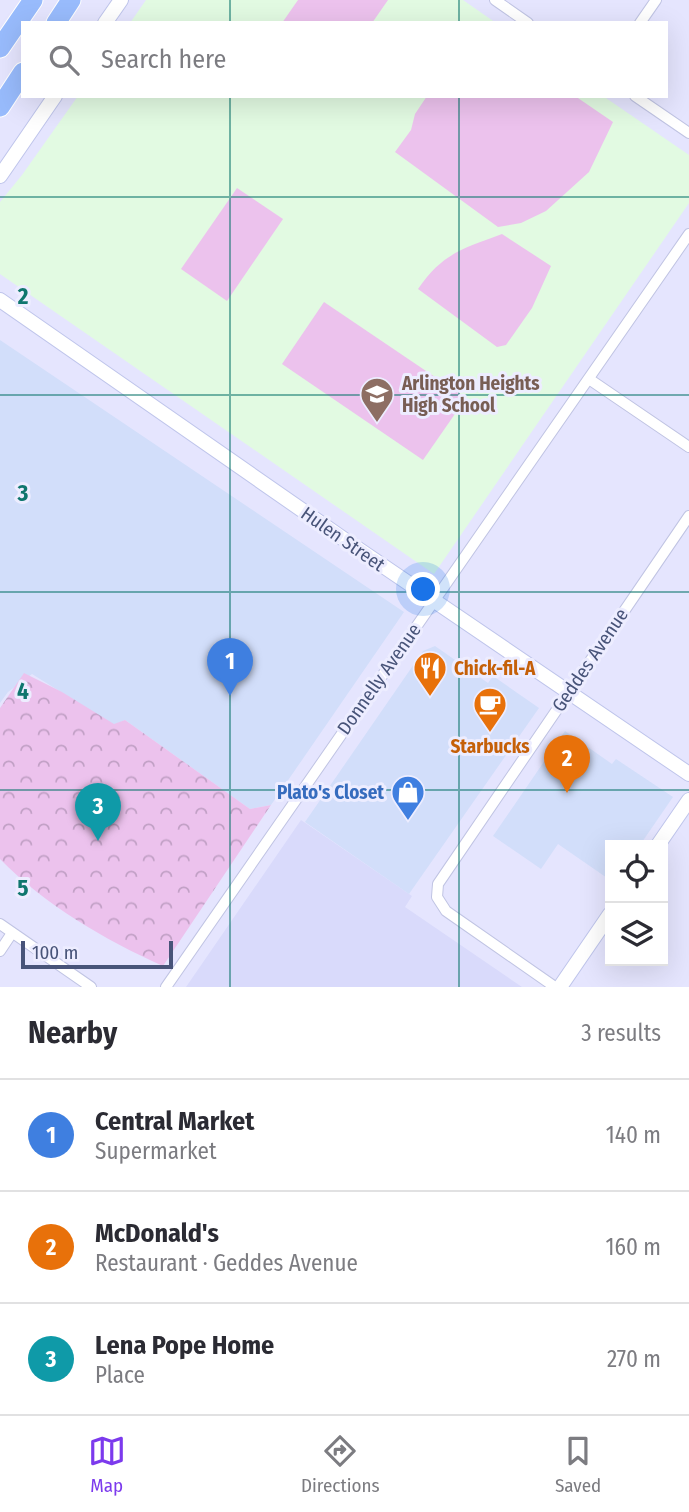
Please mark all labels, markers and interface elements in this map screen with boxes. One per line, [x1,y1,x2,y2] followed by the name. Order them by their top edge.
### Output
[21,21,668,98] search box
[45,41,83,79] icon: search
[101,44,226,75] text: Search here
[17,282,29,310] text: 2
[401,372,540,417] place label: Arlington Heights High School
[358,375,396,424] school or university icon: Arlington Heights High School
[17,479,29,507] text: 3
[297,502,390,577] street label: Hulen Street
[406,572,440,606] your location
[547,604,633,716] street label: Geddes Avenue
[332,619,426,739] street label: Donnelly Avenue
[207,638,253,696] pin: 1
[411,649,449,698] restaurant icon: Chick-fil-A
[454,657,536,680] place label: Chick-fil-A
[17,677,29,705] text: 4
[471,685,509,734] cafe icon: Starbucks
[450,735,530,758] place label: Starbucks
[544,735,590,793] pin: 2
[389,773,427,822] shop icon: Plato's Closet
[277,781,384,804] place label: Plato's Closet
[75,783,121,841] pin: 3
[605,840,668,966] map controls
[605,840,668,903] button: locate
[17,874,29,902] text: 5
[605,903,668,966] button: layers
[21,938,173,970] scale bar
[32,941,78,964] text: 100 m
[28,1015,117,1051] text: Nearby
[581,1019,661,1047] text: 3 results
[95,1106,254,1137] text: Central Market
[46,1121,56,1149] text: 1
[606,1121,661,1149] text: 140 m
[95,1137,216,1165] text: Supermarket
[95,1218,219,1249] text: McDonald's
[46,1233,56,1261] text: 2
[606,1233,661,1261] text: 160 m
[95,1249,358,1277] text: Restaurant · Geddes Avenue
[95,1330,274,1361] text: Lena Pope Home
[46,1345,56,1373] text: 3
[607,1345,661,1373] text: 270 m
[95,1361,145,1389] text: Place
[88,1432,126,1497] tab: Map
[301,1432,380,1497] tab: Directions
[555,1432,601,1497] tab: Saved

